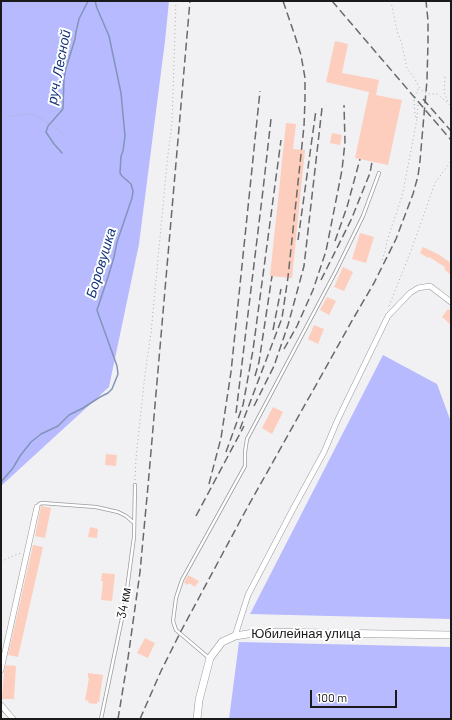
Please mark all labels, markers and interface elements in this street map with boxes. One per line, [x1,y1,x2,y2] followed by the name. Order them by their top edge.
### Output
[44,28,74,106] water label: руч. Лесной
[82,226,120,300] water label: Боровушка
[114,586,134,620] street label: 34 км
[251,626,361,642] street label: Юбилейная улица
[312,682,399,708] scale bar
[317,690,347,704] text: 100 m

